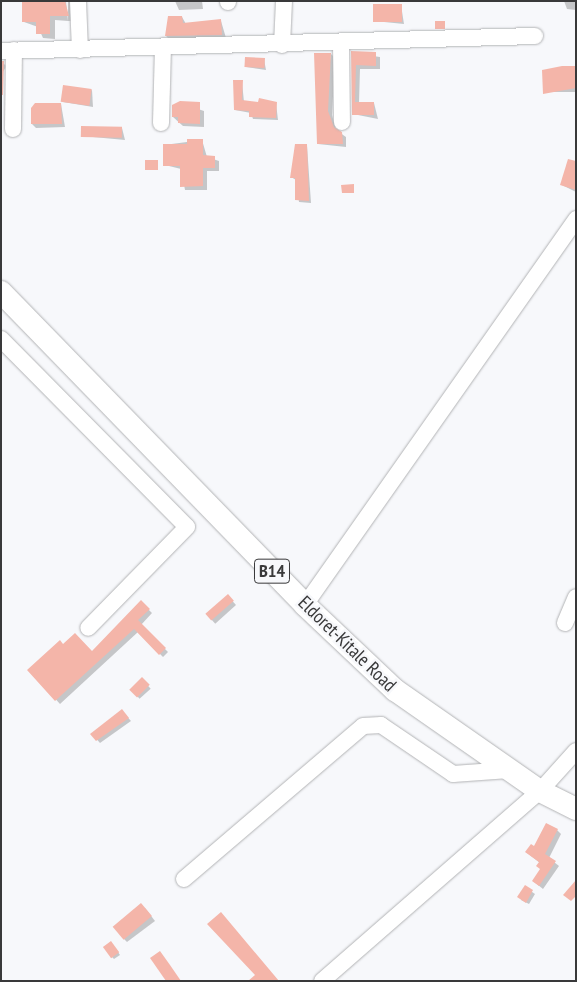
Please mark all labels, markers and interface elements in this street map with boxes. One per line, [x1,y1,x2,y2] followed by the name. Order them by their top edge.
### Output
[253,556,291,586] road number: B14
[293,592,401,696] street label: Eldoret-Kitale Road

